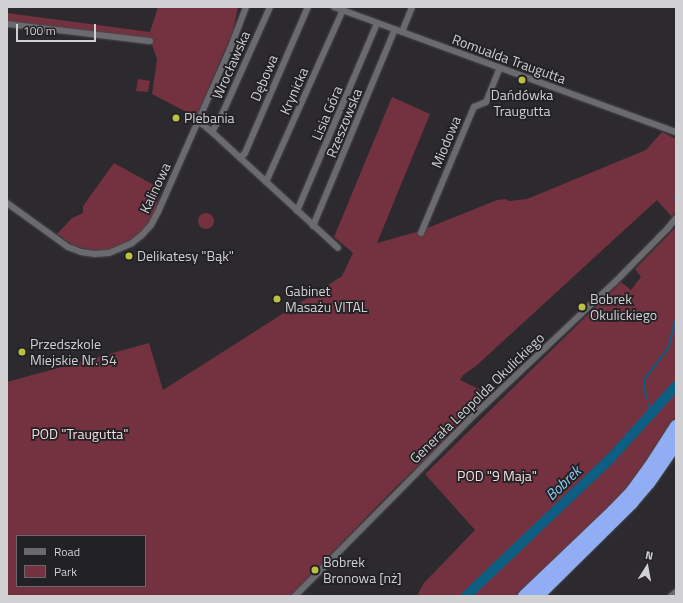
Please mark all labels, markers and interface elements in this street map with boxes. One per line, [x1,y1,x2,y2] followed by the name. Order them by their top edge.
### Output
[18,16,98,42] scale bar
[23,21,56,40] text: 100 m
[209,28,253,102] street label: Wrocławska
[450,31,568,87] street label: Romualda Traugutta
[247,52,281,104] street label: Dębowa
[276,65,312,117] street label: Krynicka
[517,75,527,85] marker: Dańdówka Traugutta
[308,83,346,143] street label: Lisia Góra
[323,86,365,160] street label: Rzeszowska
[491,87,553,120] place label: Dańdówka Traugutta
[184,110,235,126] place label: Plebania
[171,113,181,123] marker: Plebania
[428,114,464,170] street label: Miodowa
[136,160,174,216] street label: Kalinowa
[137,248,234,264] place label: Delikatesy "Bąk"
[124,251,134,261] marker: Delikatesy "Bąk"
[285,283,368,316] place label: Gabinet Masażu VITAL
[590,291,657,324] place label: Bobrek Okulickiego
[272,294,282,304] marker: Gabinet Masażu VITAL
[577,302,587,312] marker: Bobrek Okulickiego
[406,329,548,467] street label: Generała Leopolda Okulickiego
[30,336,117,368] place label: Przedszkole Miejskie Nr. 54
[17,347,27,357] marker: Przedszkole Miejskie Nr. 54
[32,426,128,442] park label: POD "Traugutta"
[542,462,584,504] water label: Bobrek
[457,468,537,484] park label: POD "9 Maja"
[16,535,146,587] legend
[54,542,80,561] text: Road
[627,547,667,587] north arrow
[644,547,655,564] text: N
[323,554,402,586] place label: Bobrek Bronowa [nż]
[54,562,77,581] text: Park
[310,565,320,575] marker: Bobrek Bronowa [nż]

